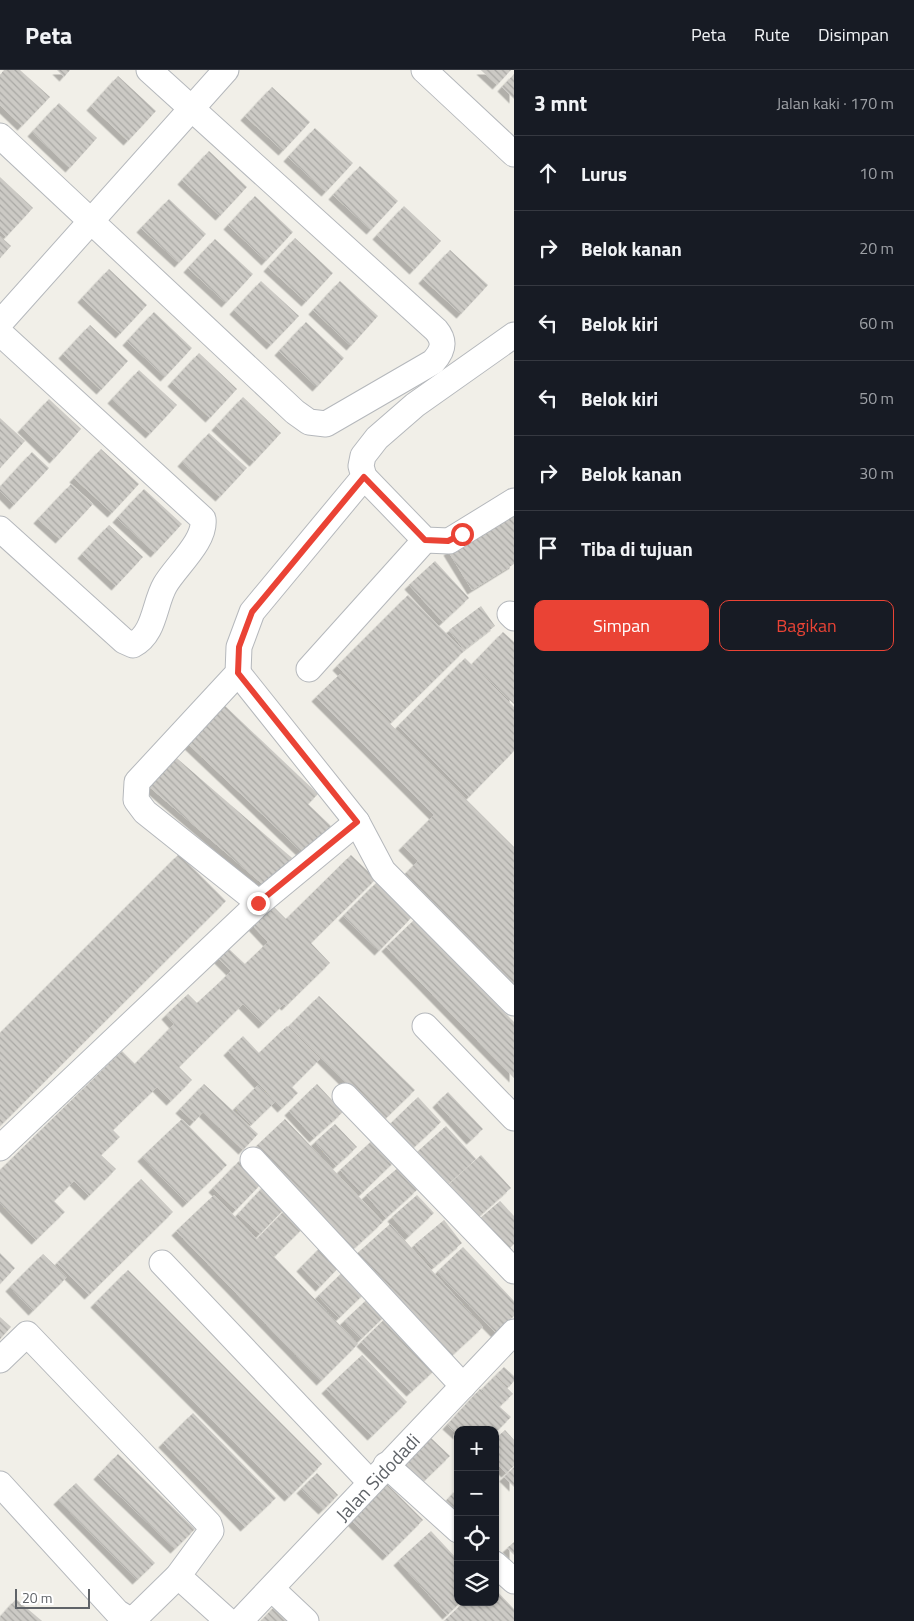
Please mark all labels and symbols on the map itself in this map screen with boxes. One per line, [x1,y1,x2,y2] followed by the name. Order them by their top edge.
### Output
[451,523,474,546] route start
[247,892,270,915] route end
[328,1426,426,1527] street label: Jalan Sidodadi
[15,1586,90,1609] scale bar

